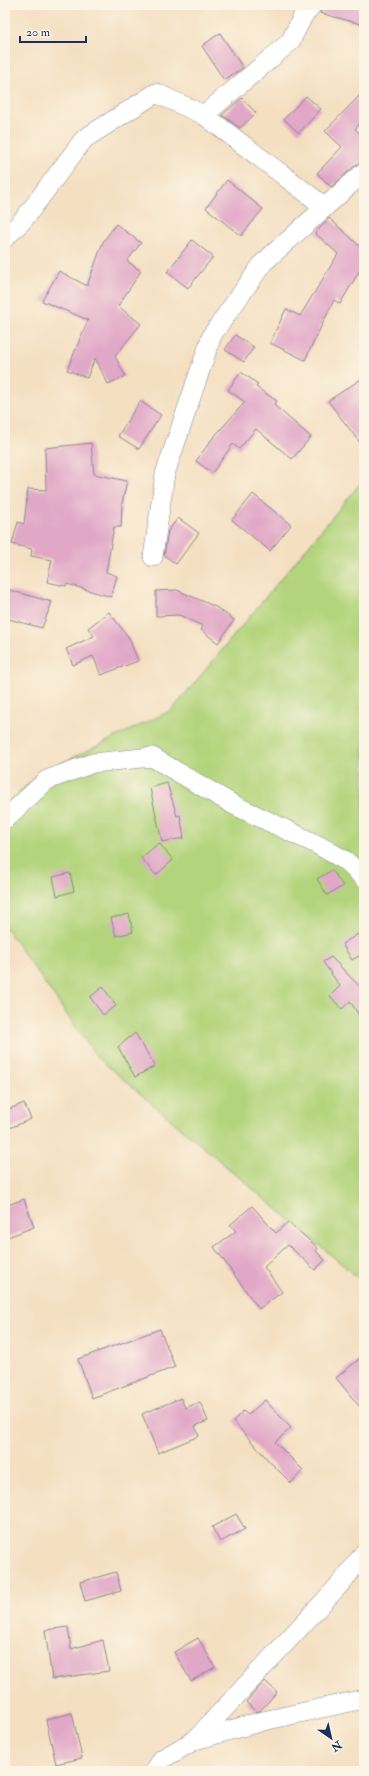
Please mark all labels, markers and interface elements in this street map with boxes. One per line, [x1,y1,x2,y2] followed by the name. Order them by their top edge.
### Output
[20,18,86,44] scale bar
[26,25,51,40] text: 20 m
[311,1718,351,1758] north arrow
[328,1737,345,1755] text: N

